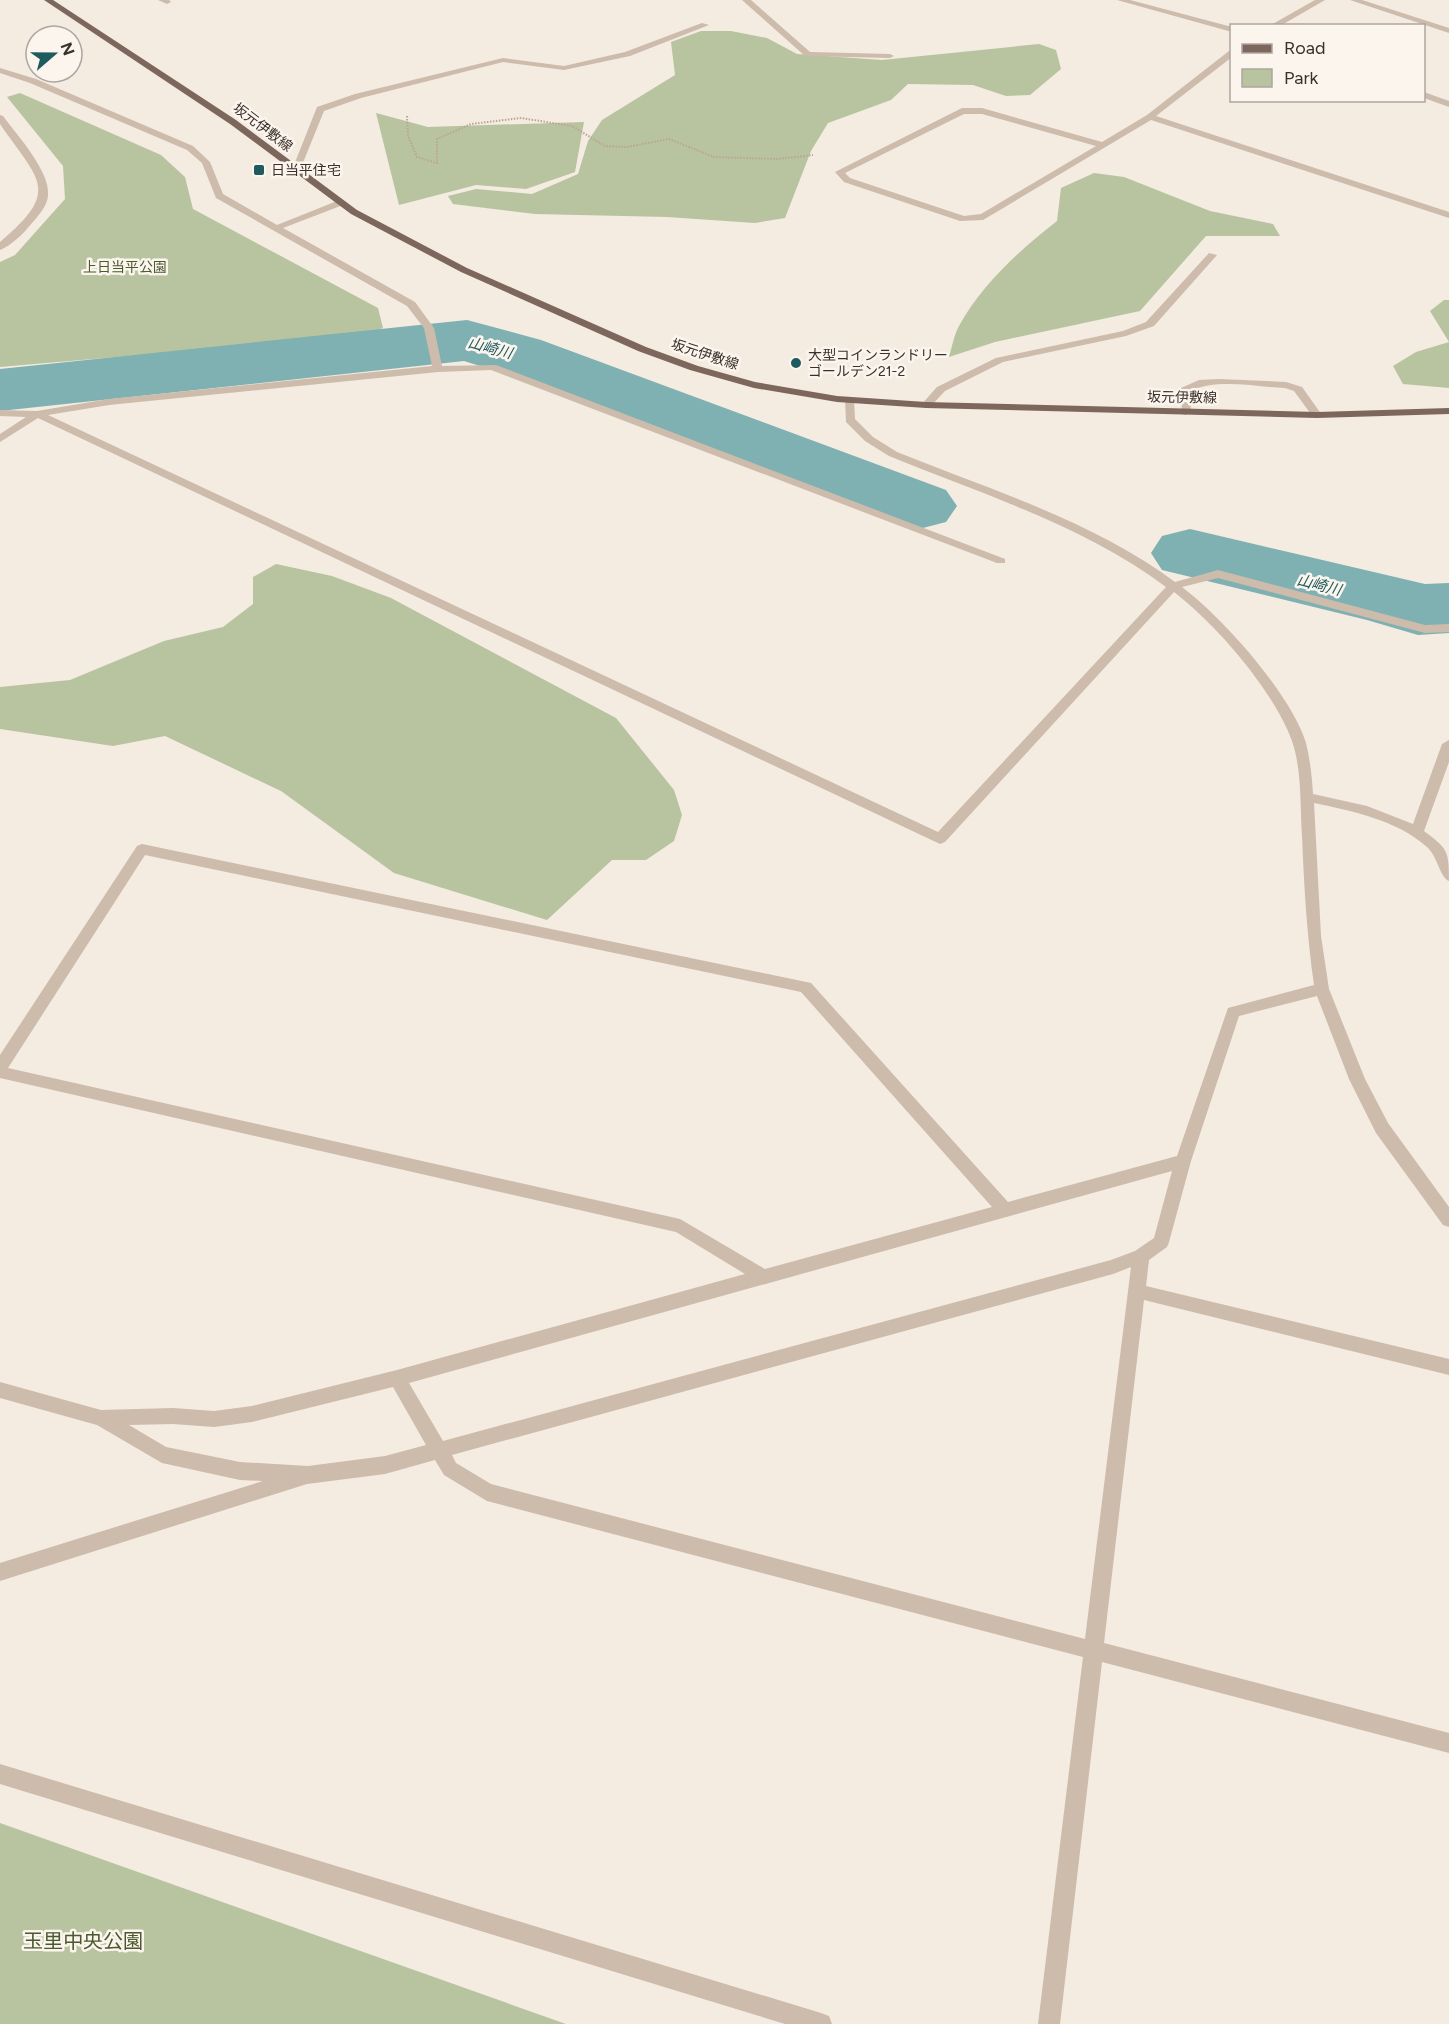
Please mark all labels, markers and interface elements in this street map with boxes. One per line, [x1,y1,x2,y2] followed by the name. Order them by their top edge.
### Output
[24,24,84,84] north arrow
[1230,24,1425,102] legend
[1284,37,1325,59] text: Road
[57,40,79,58] text: N
[1284,67,1319,89] text: Park
[230,100,296,155] street label: 坂元伊敷線
[271,162,341,179] place label: 日当平住宅
[252,163,266,177] marker: 日当平住宅
[83,259,167,276] park label: 上日当平公園
[466,333,516,363] water label: 山崎川
[669,336,741,373] street label: 坂元伊敷線
[808,347,948,380] place label: 大型コインランドリー ゴールデン21-2
[789,356,803,370] marker: 大型コインランドリー ゴールデン21-2
[1147,388,1217,407] street label: 坂元伊敷線
[1295,571,1345,600] water label: 山崎川
[23,1929,143,1953] park label: 玉里中央公園

